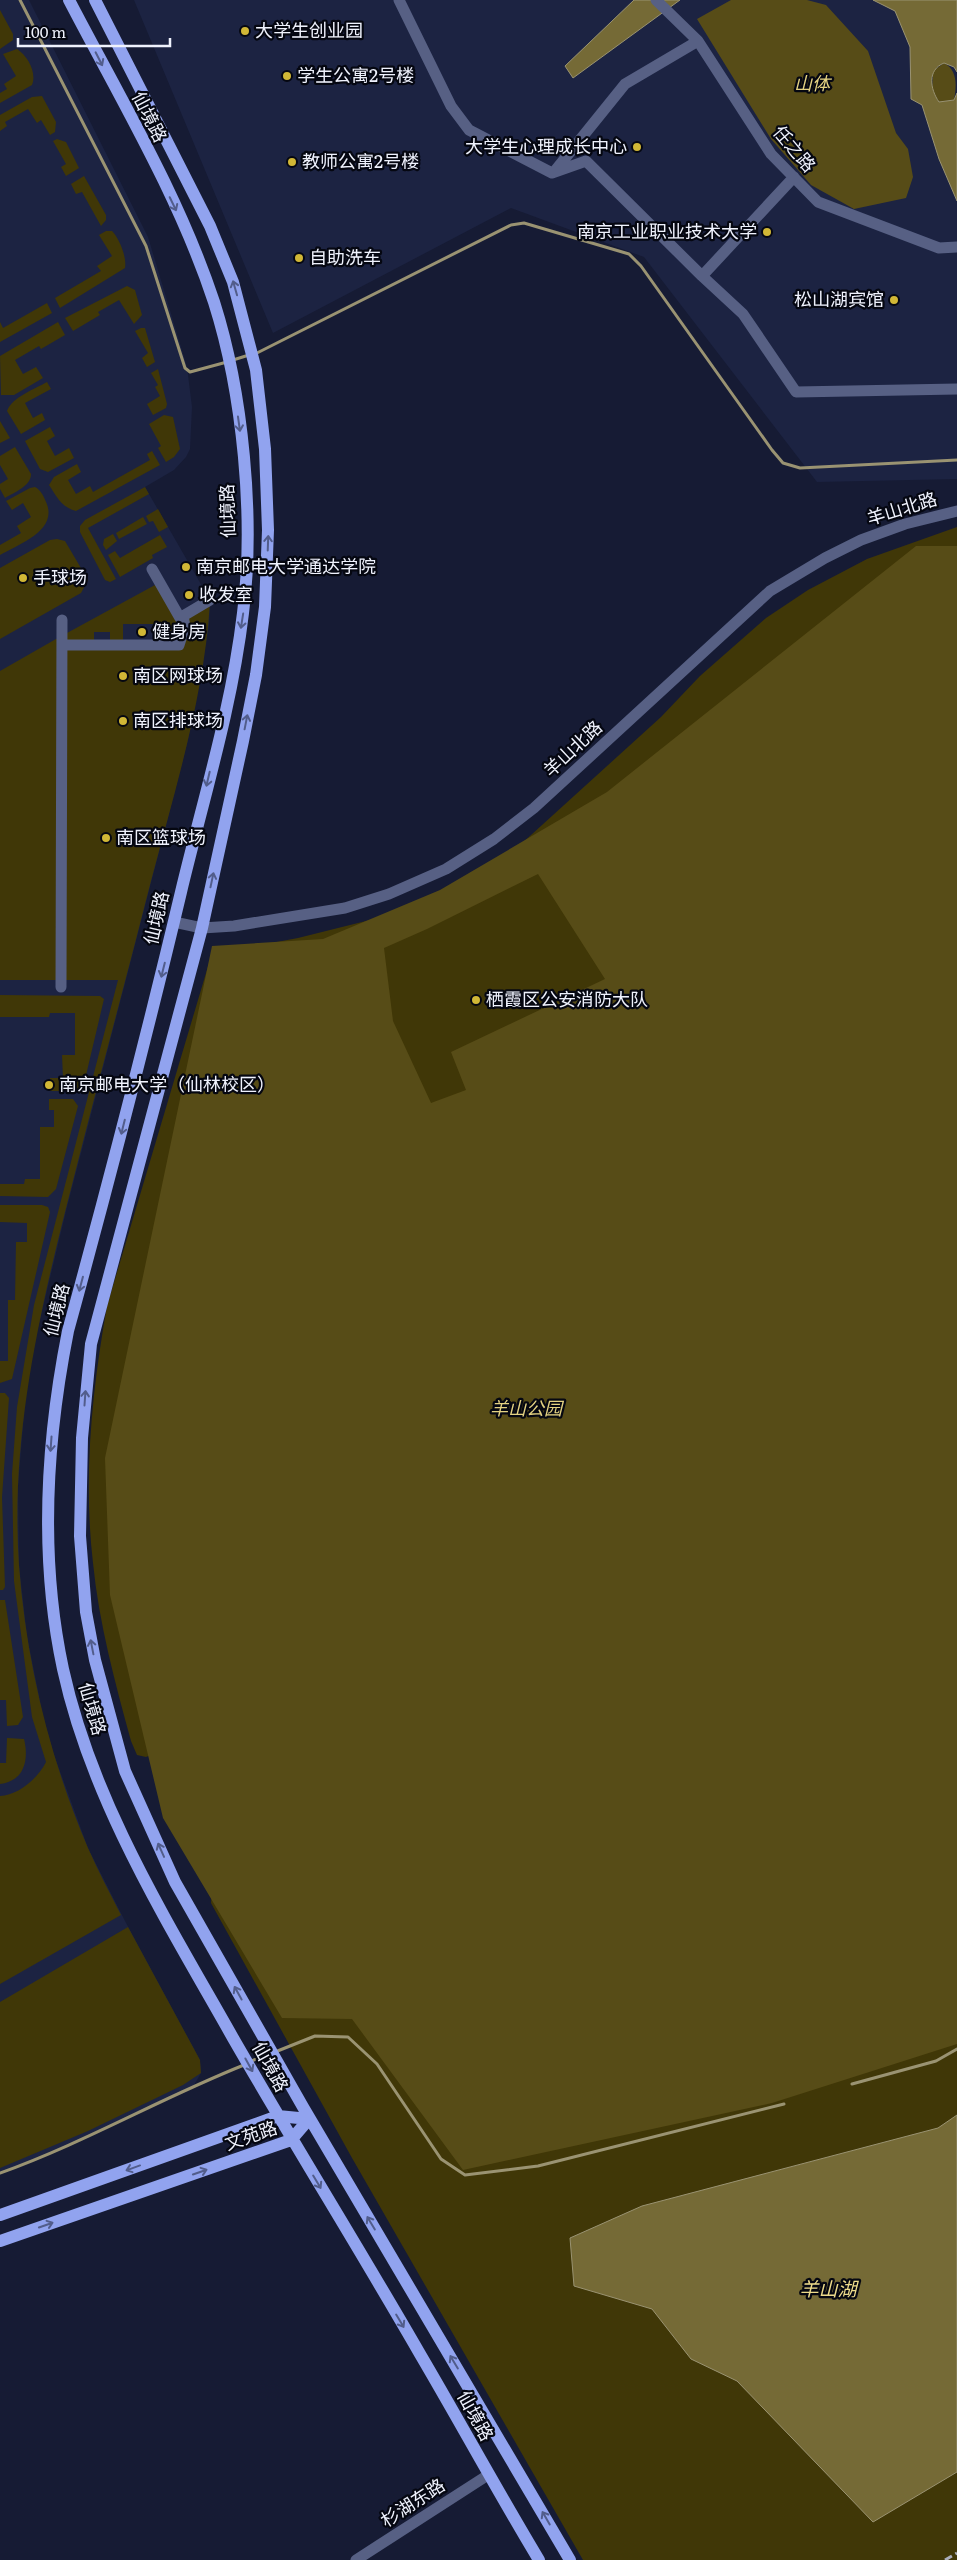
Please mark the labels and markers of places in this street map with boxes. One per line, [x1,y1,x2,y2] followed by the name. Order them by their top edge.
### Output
[255,16,363,43] place label: 大学生创业园
[239,25,251,37] marker: 大学生创业园
[297,61,414,88] place label: 学生公寓2号楼
[281,70,293,82] marker: 学生公寓2号楼
[465,132,627,159] place label: 大学生心理成长中心
[631,141,643,153] marker: 大学生心理成长中心
[302,147,419,174] place label: 教师公寓2号楼
[286,156,298,168] marker: 教师公寓2号楼
[577,217,757,244] place label: 南京工业职业技术大学
[761,226,773,238] marker: 南京工业职业技术大学
[309,243,381,270] place label: 自助洗车
[293,252,305,264] marker: 自助洗车
[794,285,884,312] place label: 松山湖宾馆
[888,294,900,306] marker: 松山湖宾馆
[196,552,376,579] place label: 南京邮电大学通达学院
[180,561,192,573] marker: 南京邮电大学通达学院
[33,563,87,590] place label: 手球场
[17,572,29,584] marker: 手球场
[199,580,253,607] place label: 收发室
[183,589,195,601] marker: 收发室
[152,617,206,644] place label: 健身房
[136,626,148,638] marker: 健身房
[133,661,223,688] place label: 南区网球场
[117,670,129,682] marker: 南区网球场
[133,706,223,733] place label: 南区排球场
[117,715,129,727] marker: 南区排球场
[116,823,206,850] place label: 南区篮球场
[100,832,112,844] marker: 南区篮球场
[486,985,648,1012] place label: 栖霞区公安消防大队
[470,994,482,1006] marker: 栖霞区公安消防大队
[59,1070,275,1097] place label: 南京邮电大学（仙林校区）
[43,1079,55,1091] marker: 南京邮电大学（仙林校区）

